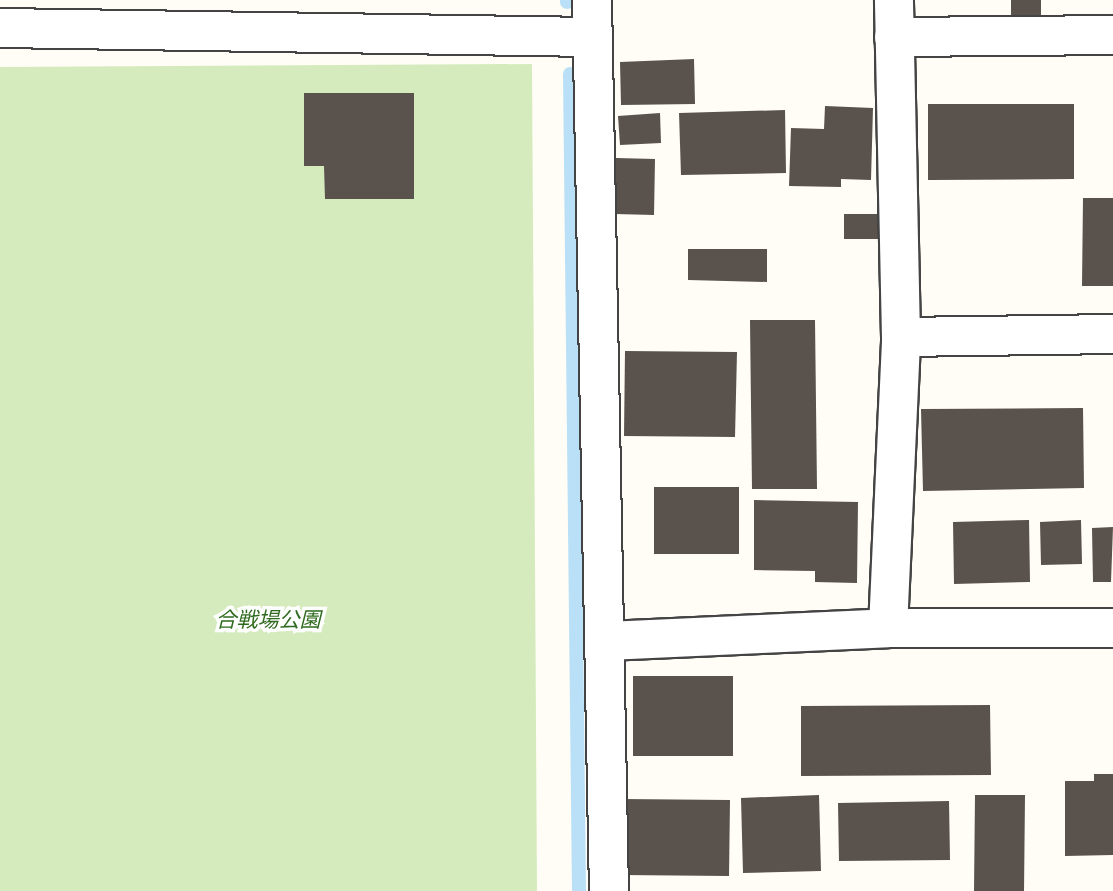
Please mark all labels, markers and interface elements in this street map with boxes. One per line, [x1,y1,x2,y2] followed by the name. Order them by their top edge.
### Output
[216,607,320,633] park label: 合戦場公園

